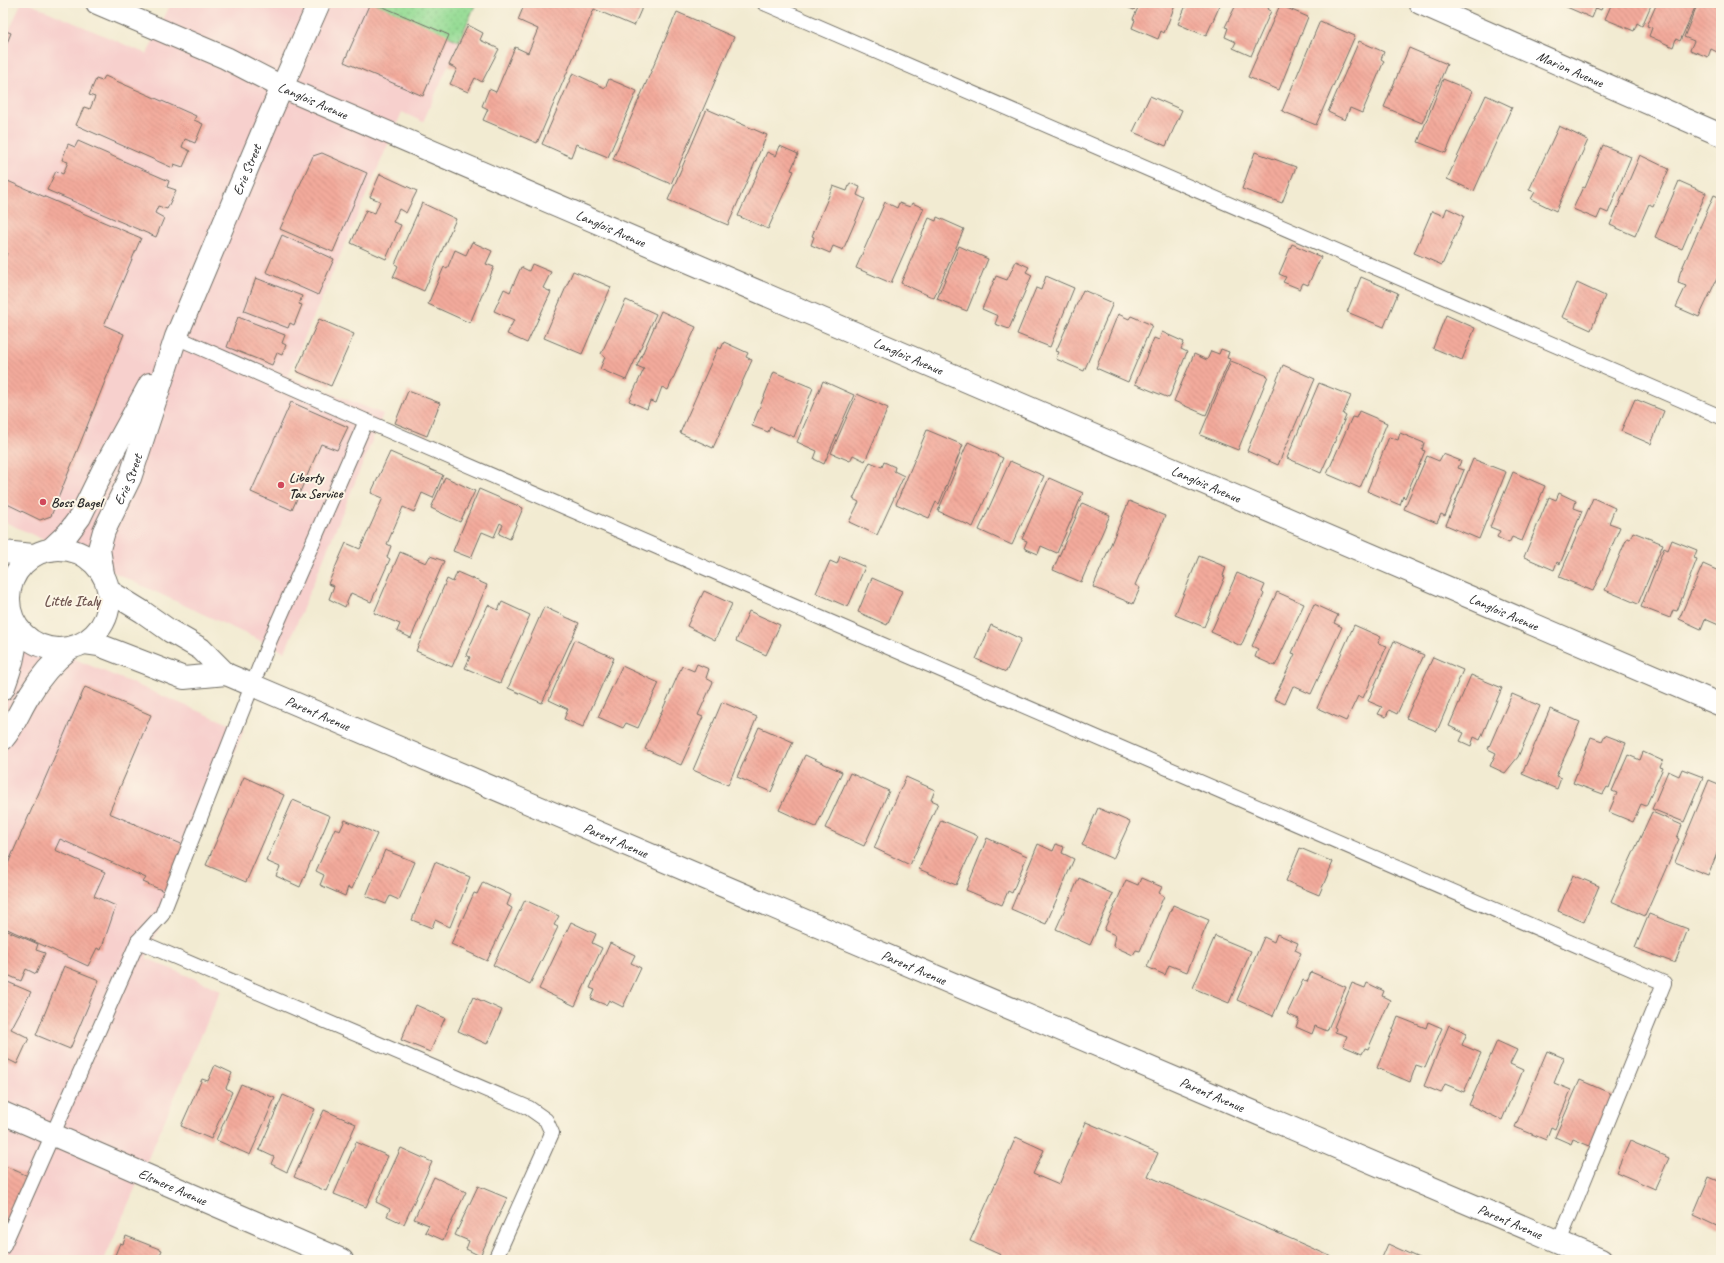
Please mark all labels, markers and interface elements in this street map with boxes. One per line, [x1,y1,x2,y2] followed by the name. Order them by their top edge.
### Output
[1534,47,1607,92] street label: Marion Avenue
[275,78,351,124] street label: Langlois Avenue
[229,141,266,198] street label: Erie Street
[573,206,649,252] street label: Langlois Avenue
[871,334,947,379] street label: Langlois Avenue
[110,451,147,508] street label: Erie Street
[1169,462,1244,507] street label: Langlois Avenue
[289,469,344,502] place label: Liberty Tax Service
[276,480,286,490] marker: Liberty Tax Service
[51,494,105,511] place label: Boss Bagel
[38,497,48,507] marker: Boss Bagel
[1466,590,1542,635] street label: Langlois Avenue
[44,592,102,611] district label: Little Italy
[283,692,354,735] street label: Parent Avenue
[581,819,652,862] street label: Parent Avenue
[879,946,950,989] street label: Parent Avenue
[1177,1073,1248,1116] street label: Parent Avenue
[136,1165,210,1210] street label: Elsmere Avenue
[1475,1201,1546,1243] street label: Parent Avenue

